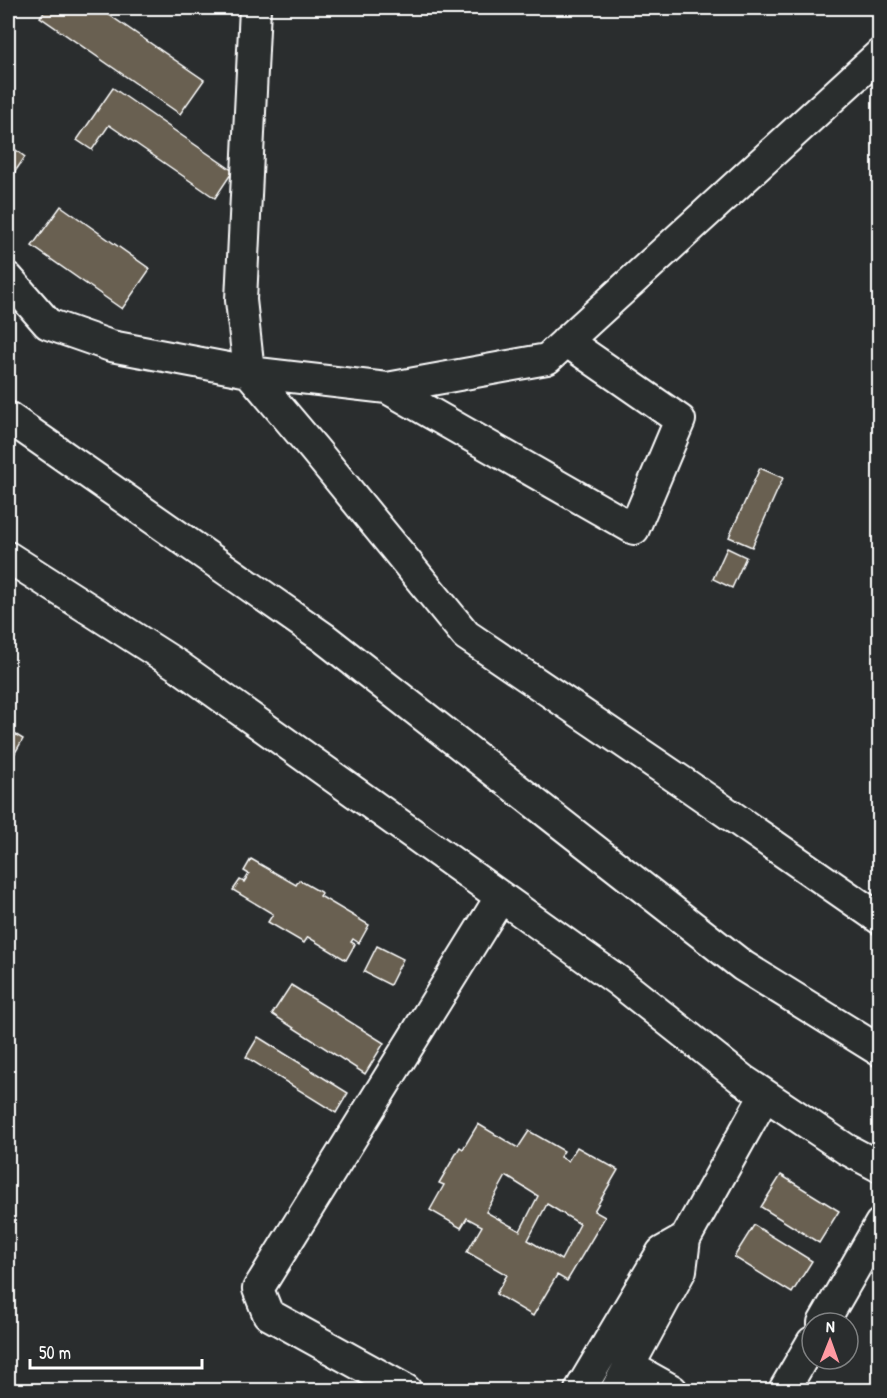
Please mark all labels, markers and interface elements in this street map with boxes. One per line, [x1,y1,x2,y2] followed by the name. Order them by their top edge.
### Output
[800,1311,860,1371] north arrow
[826,1315,835,1337] text: N
[30,1332,202,1370] scale bar
[39,1340,71,1365] text: 50 m

